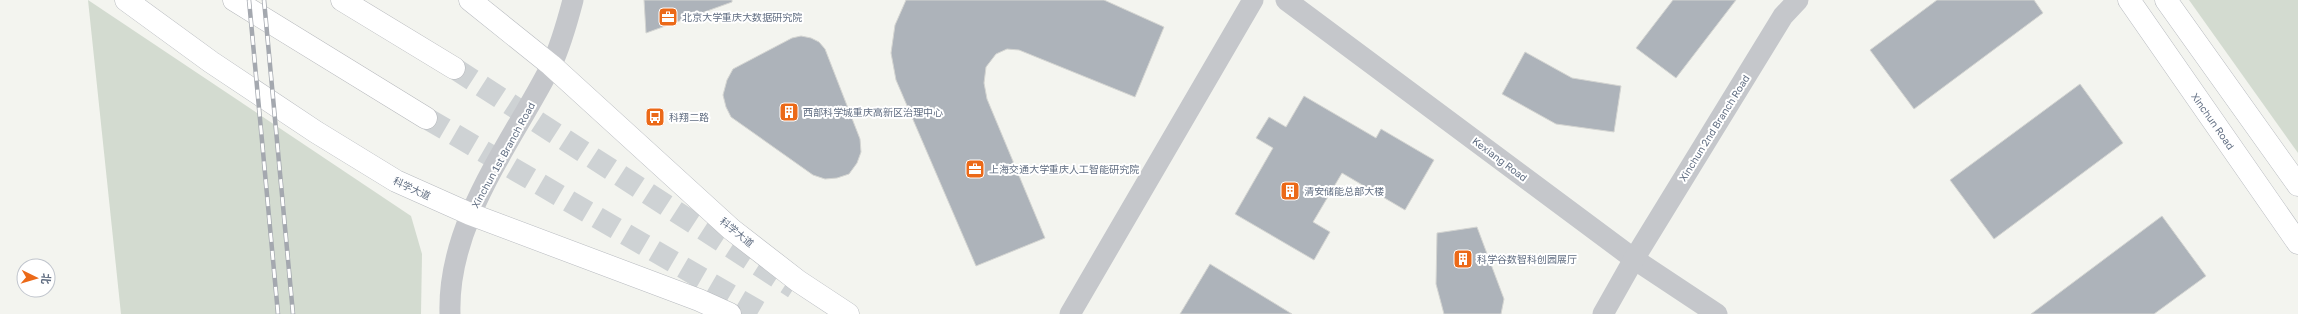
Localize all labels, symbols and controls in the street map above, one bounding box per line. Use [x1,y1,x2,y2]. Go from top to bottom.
office icon: 北京大学重庆大数据研究院 [657,6,679,28]
place label: 北京大学重庆大数据研究院 [682,11,802,23]
street label: Xinchun 2nd Branch Road [1676,73,1752,183]
street label: Xinchun Road [2189,90,2237,152]
street label: Xinchun 1st Branch Road [469,100,537,210]
building icon: 西部科学城重庆高新区治理中心 [778,101,800,123]
bus stop icon: 科翔二路 [644,106,666,128]
place label: 西部科学城重庆高新区治理中心 [803,106,943,118]
place label: 科翔二路 [669,111,709,123]
street label: Kexiang Road [1470,135,1530,183]
office icon: 上海交通大学重庆人工智能研究院 [964,158,986,180]
place label: 上海交通大学重庆人工智能研究院 [989,163,1139,175]
street label: 科学大道 [391,174,433,202]
building icon: 清安储能总部大楼 [1279,180,1301,202]
place label: 清安储能总部大楼 [1304,185,1384,197]
street label: 科学大道 [718,215,756,249]
building icon: 科学谷数智科创园展厅 [1452,248,1474,270]
place label: 科学谷数智科创园展厅 [1477,253,1577,265]
north arrow [16,258,56,298]
text: 北 [40,273,53,285]

